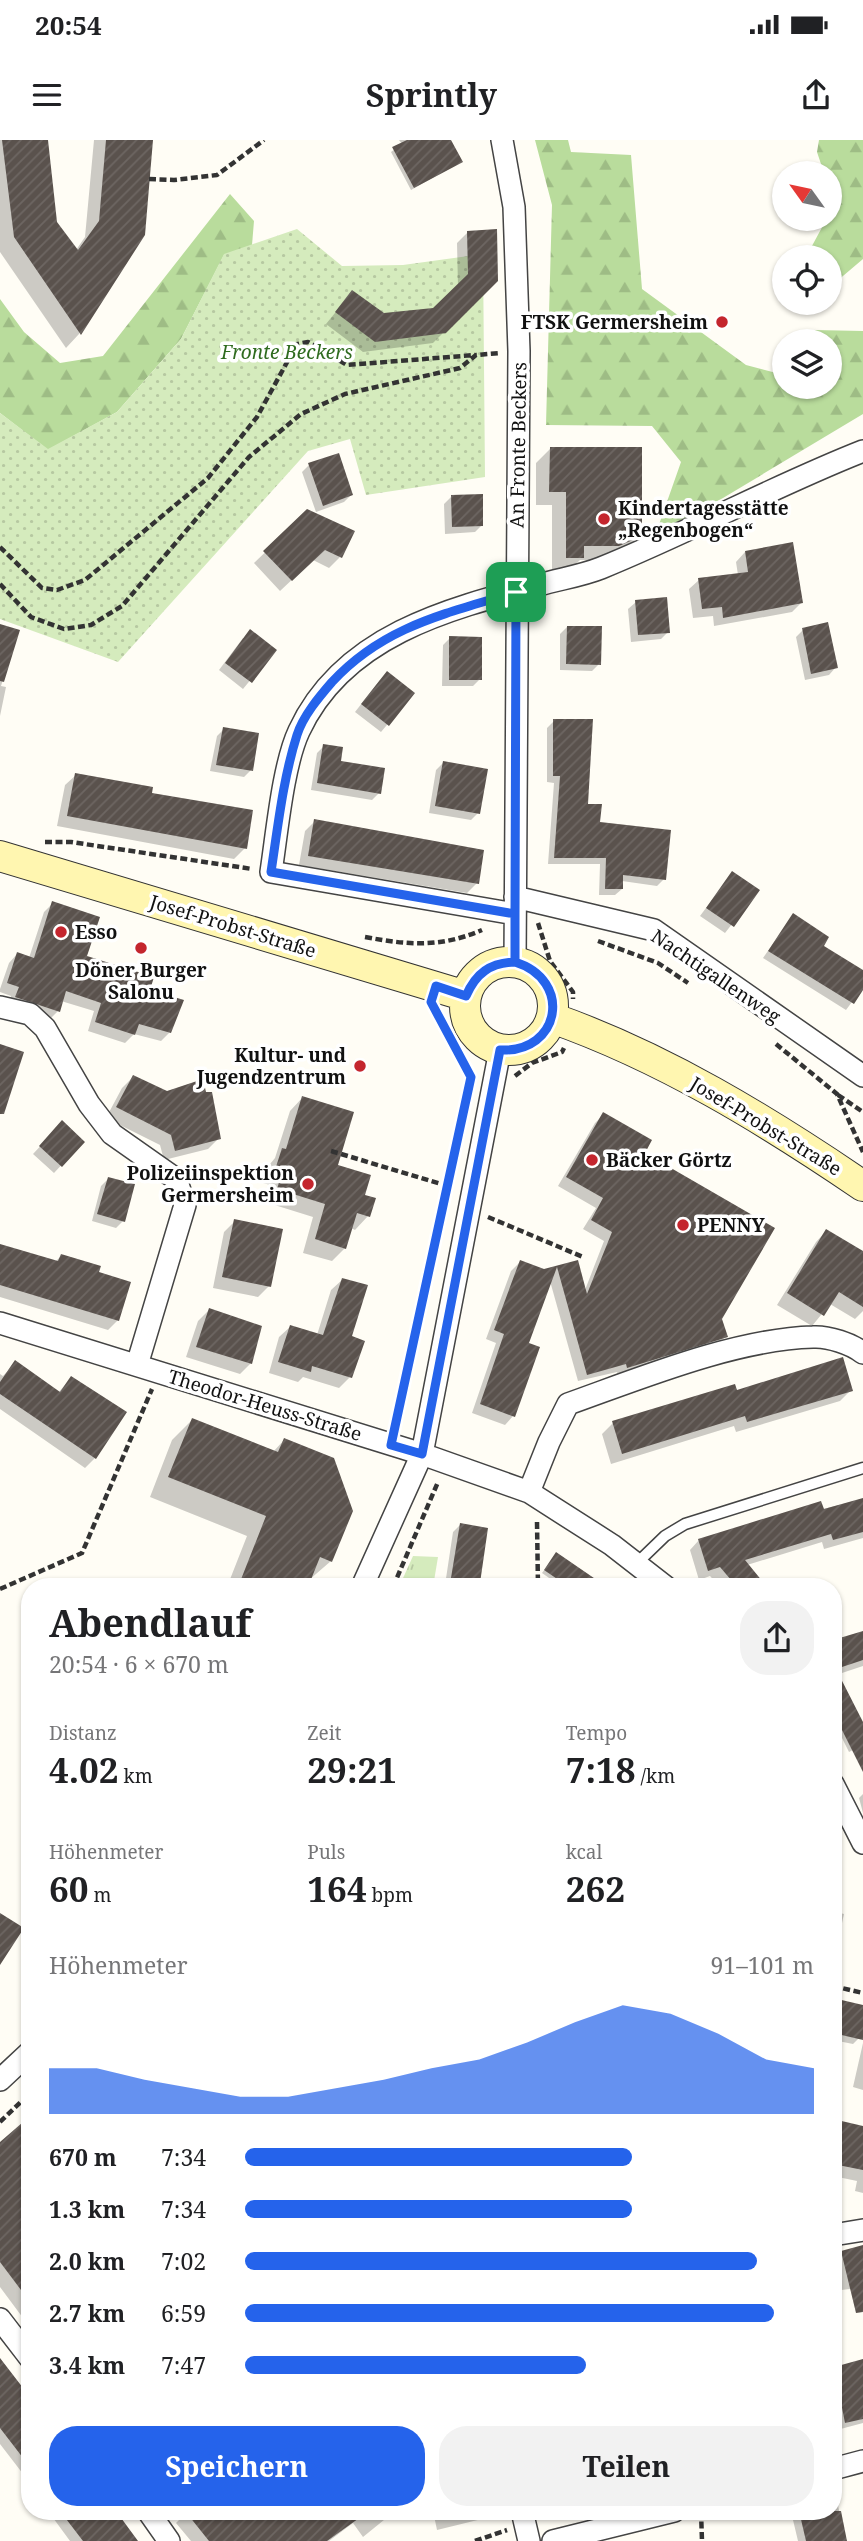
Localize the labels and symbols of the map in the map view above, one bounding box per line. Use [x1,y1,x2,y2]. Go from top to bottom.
north arrow [772,161,842,231]
place label: FTSK Germersheim [521,309,708,335]
marker: FTSK Germersheim [714,314,730,330]
park label: Fronte Beckers [220,339,353,365]
street label: An Fronte Beckers [504,362,532,528]
place label: Kindertagesstätte „Regenbogen“ [618,495,789,543]
marker: Kindertagesstätte „Regenbogen“ [596,511,612,527]
pin [486,562,546,622]
street label: Josef-Probst-Straße [146,888,319,964]
place label: Esso [75,919,117,945]
street label: Nachtigallenweg [646,923,786,1029]
marker: Esso [53,924,69,940]
marker: Döner Burger Salonu [133,940,149,956]
place label: Döner Burger Salonu [75,957,207,1005]
place label: Kultur- und Jugendzentrum [196,1042,347,1090]
marker: Kultur- und Jugendzentrum [352,1058,368,1074]
street label: Josef-Probst-Straße [685,1070,847,1182]
place label: Bäcker Görtz [606,1147,732,1173]
marker: Bäcker Görtz [584,1152,600,1168]
place label: Polizeiinspektion Germersheim [127,1160,294,1208]
marker: Polizeiinspektion Germersheim [300,1176,316,1192]
place label: PENNY [697,1212,765,1238]
marker: PENNY [675,1217,691,1233]
street label: Theodor-Heuss-Straße [165,1363,365,1447]

